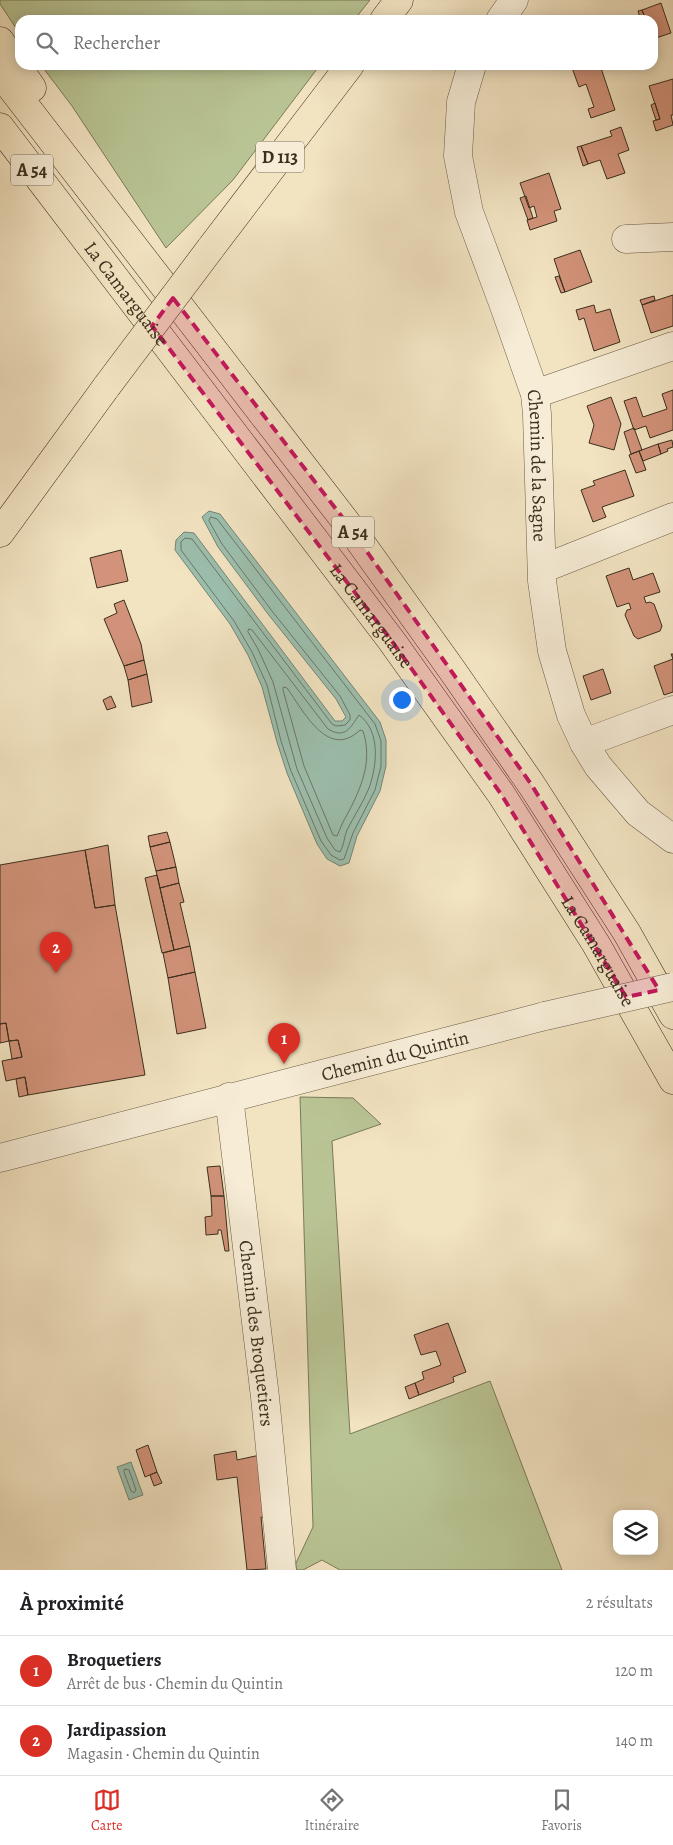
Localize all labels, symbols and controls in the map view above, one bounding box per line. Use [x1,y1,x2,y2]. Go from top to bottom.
search box [15,15,658,70]
icon: search [33,29,61,57]
text: Rechercher [73,30,160,56]
road number: D 113 [256,142,304,172]
road number: A 54 [11,154,53,186]
street label: La Camarguaise [78,236,174,351]
street label: Chemin de la Sagne [521,388,553,542]
road number: A 54 [332,516,374,548]
street label: La Camarguaise [323,558,419,674]
your location [389,687,415,713]
street label: La Camarguaise [555,891,641,1012]
pin: 2 [40,932,72,973]
pin: 1 [268,1023,300,1064]
street label: Chemin du Quintin [318,1024,472,1088]
street label: Chemin des Broquetiers [232,1239,280,1428]
map controls [613,1510,658,1555]
button: layers [613,1510,658,1555]
text: À proximité [20,1589,124,1617]
text: 2 résultats [586,1592,653,1614]
text: Broquetiers [67,1647,161,1673]
text: 1 [33,1660,39,1682]
text: 120 m [615,1660,653,1682]
text: Arrêt de bus · Chemin du Quintin [67,1673,283,1695]
text: Jardipassion [67,1717,166,1743]
text: 2 [32,1730,40,1752]
text: 140 m [615,1730,653,1752]
text: Magasin · Chemin du Quintin [67,1743,260,1765]
tab: Carte [91,1786,123,1835]
tab: Itinéraire [305,1786,359,1835]
tab: Favoris [541,1786,582,1835]

